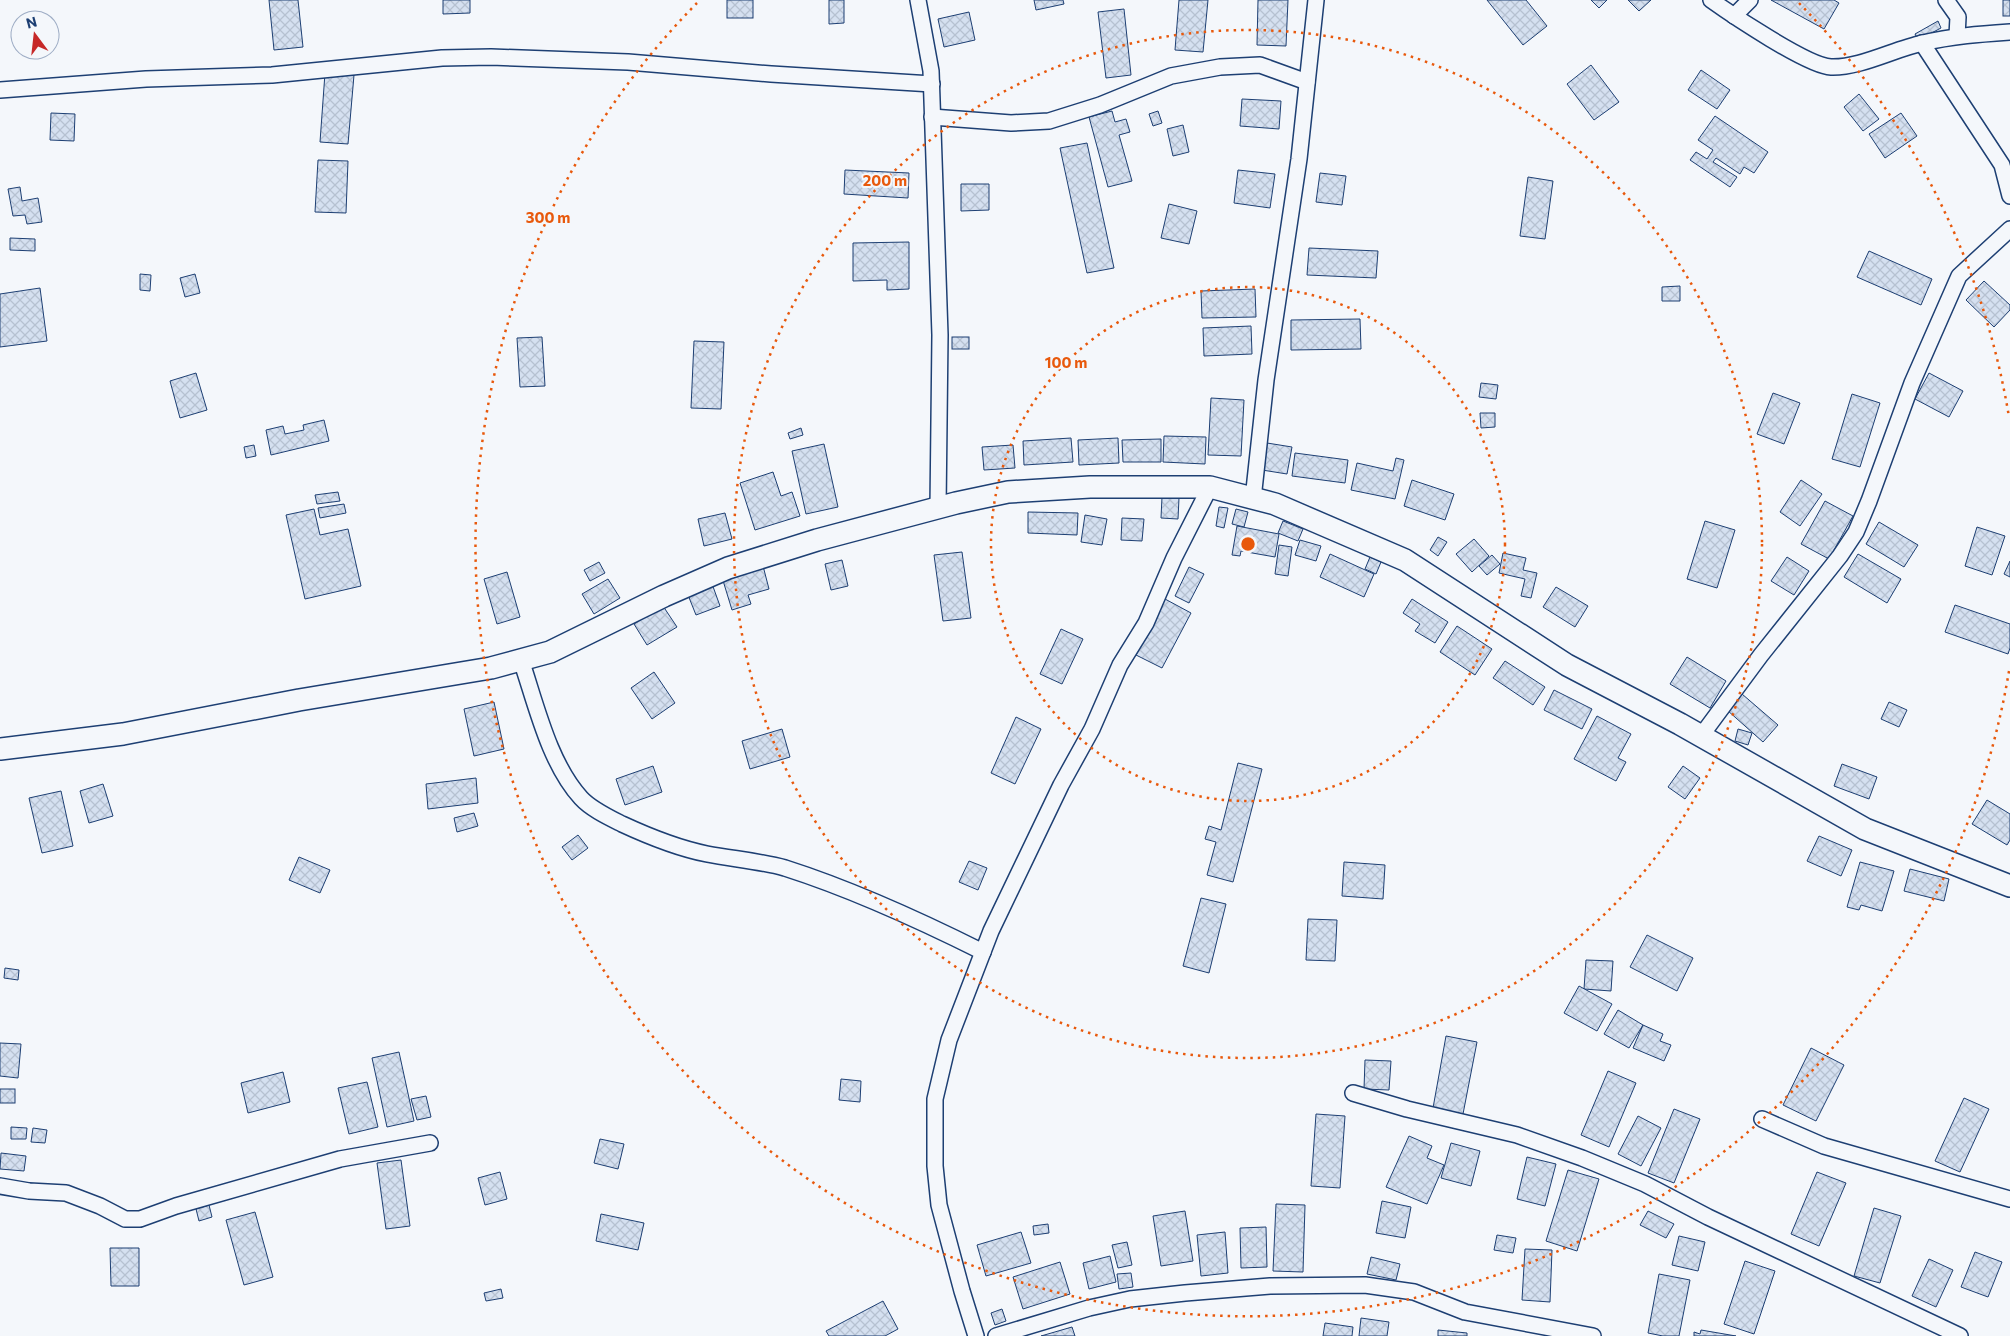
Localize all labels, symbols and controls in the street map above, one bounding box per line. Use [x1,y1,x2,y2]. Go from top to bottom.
north arrow [10,10,60,60]
text: N [24,12,39,32]
text: 200 m [863,171,907,189]
text: 300 m [526,208,570,226]
text: 100 m [1045,353,1087,371]
centre of rings [1239,535,1257,553]

